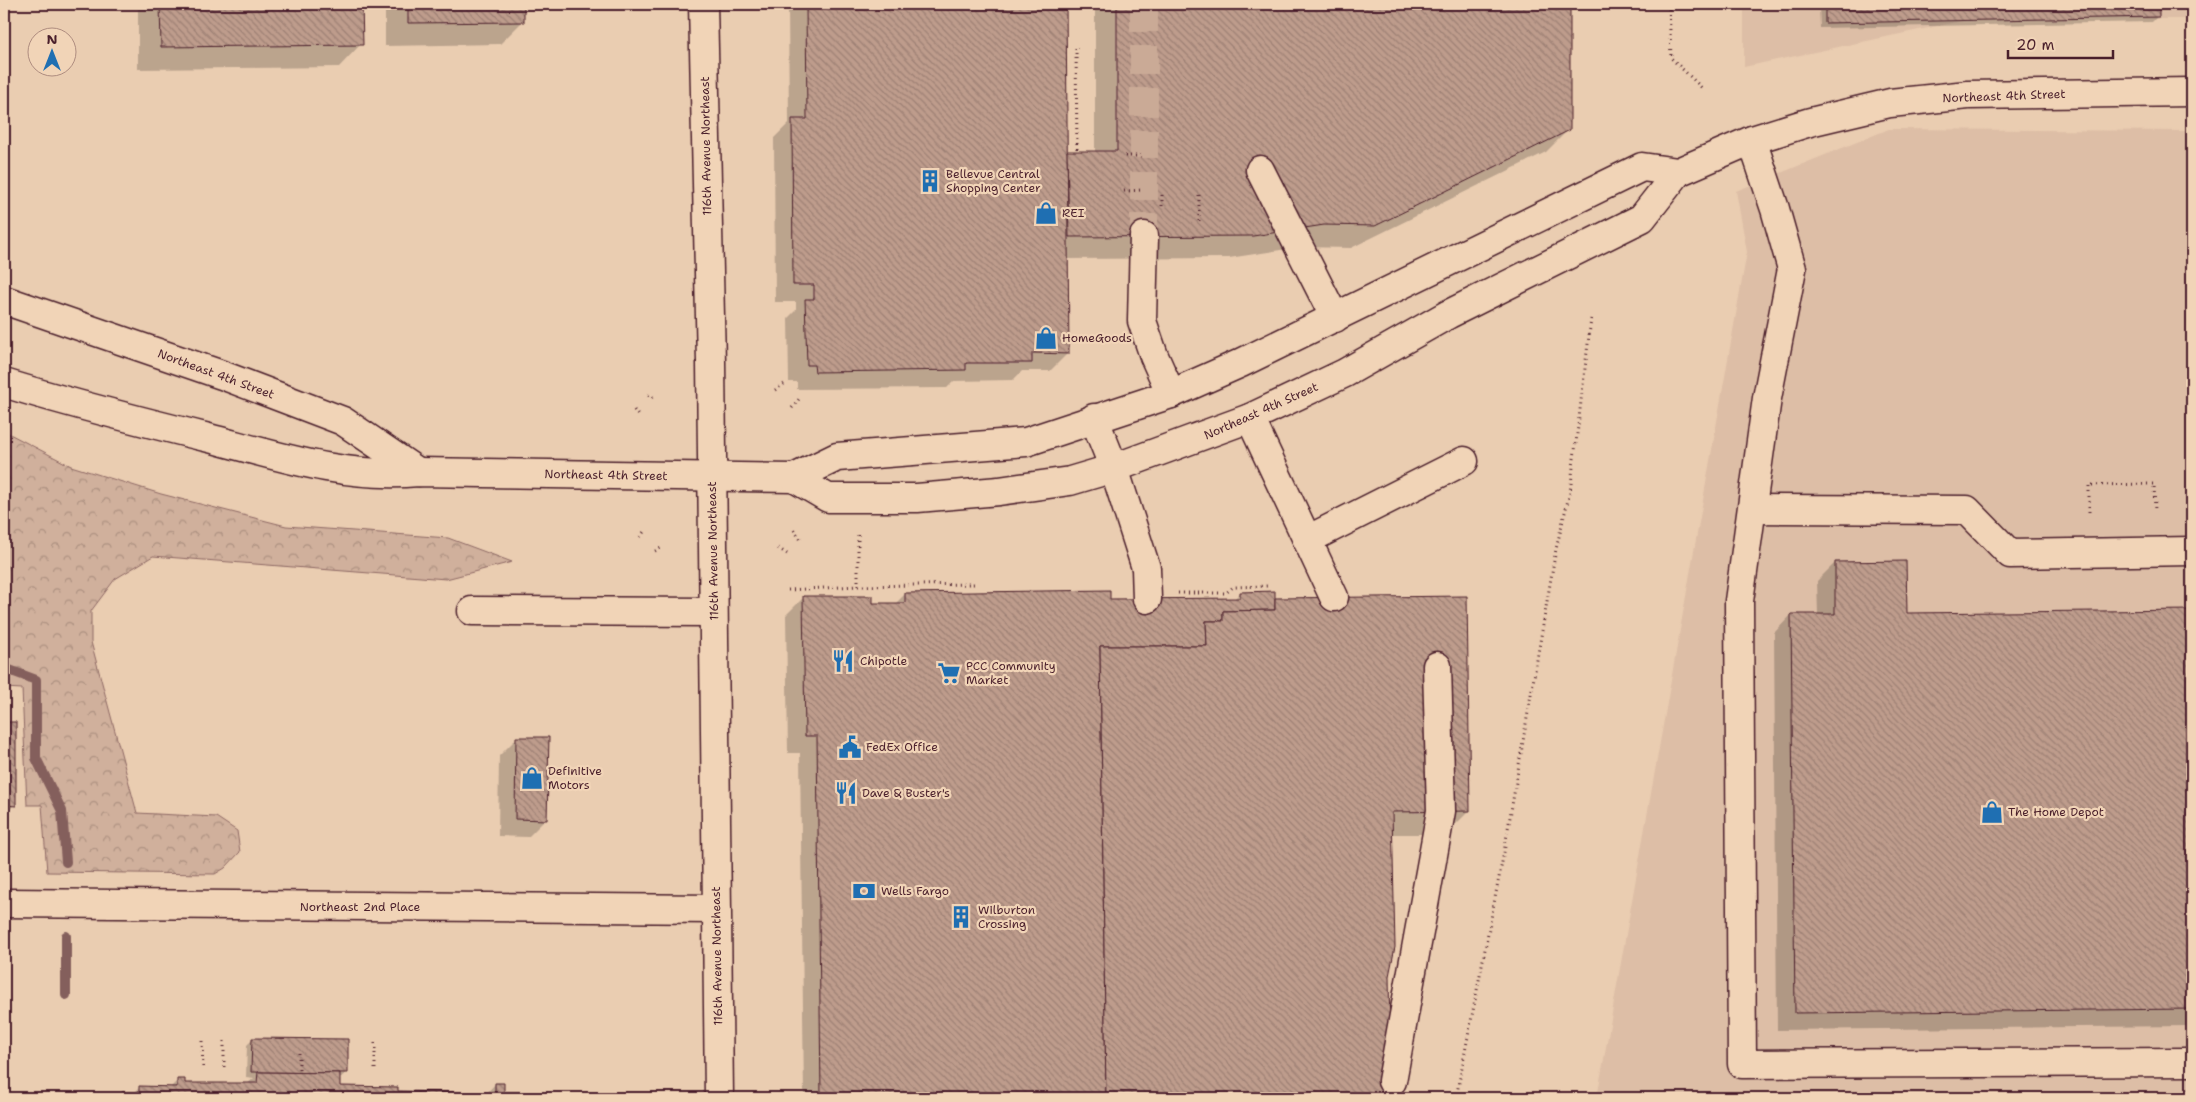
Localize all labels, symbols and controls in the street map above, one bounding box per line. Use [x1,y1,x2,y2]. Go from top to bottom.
north arrow [28,28,78,78]
scale bar [2008,28,2114,60]
text: N [46,30,58,48]
text: 20 m [2016,35,2055,55]
street label: 116th Avenue Northeast [697,76,715,216]
street label: Northeast 4th Street [1942,86,2066,106]
place label: Bellevue Central Shopping Center [946,166,1041,196]
building icon: Bellevue Central Shopping Center [917,168,943,194]
shop icon: REI [1033,200,1059,226]
place label: REI [1062,205,1085,221]
shop icon: HomeGoods [1033,325,1059,351]
place label: HomeGoods [1062,330,1132,346]
street label: Northeast 4th Street [155,345,277,403]
street label: Northeast 4th Street [1201,379,1321,443]
street label: Northeast 4th Street [544,466,668,484]
street label: 116th Avenue Northeast [704,481,722,621]
restaurant icon: Chipotle [830,648,856,674]
place label: Chipotle [860,653,907,669]
place label: PCC Community Market [966,658,1056,688]
supermarket icon: PCC Community Market [936,660,962,686]
public building icon: FedEx Office [837,734,863,760]
place label: FedEx Office [866,739,938,755]
place label: Definitive Motors [548,763,602,793]
shop icon: Definitive Motors [519,765,545,791]
restaurant icon: Dave & Buster's [833,780,859,806]
place label: Dave & Buster's [862,785,950,801]
shop icon: The Home Depot [1979,799,2005,825]
place label: The Home Depot [2008,804,2104,820]
bank icon: Wells Fargo [851,878,877,904]
place label: Wells Fargo [881,883,949,899]
street label: 116th Avenue Northeast [708,886,726,1026]
street label: Northeast 2nd Place [300,899,420,915]
place label: Wilburton Crossing [978,902,1035,932]
building icon: Wilburton Crossing [948,904,974,930]

